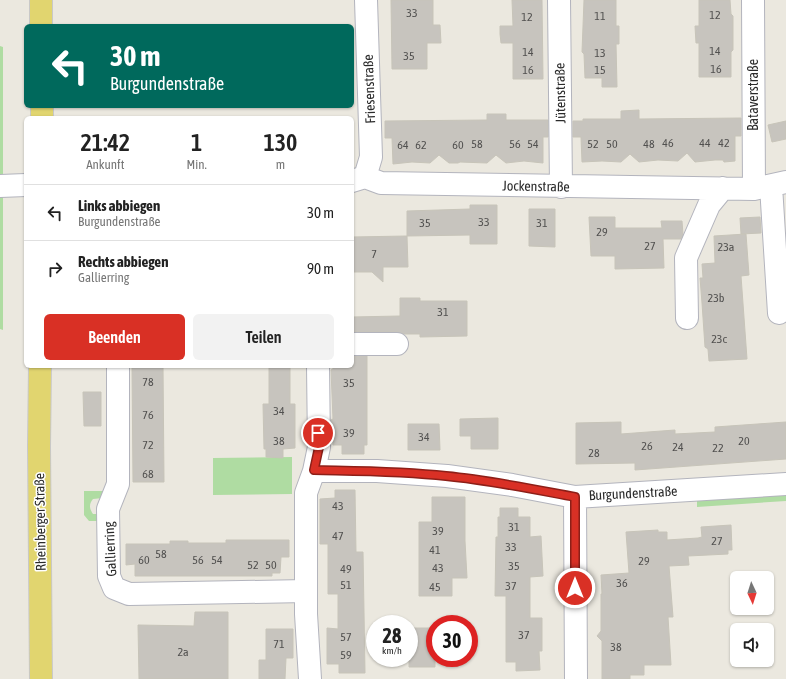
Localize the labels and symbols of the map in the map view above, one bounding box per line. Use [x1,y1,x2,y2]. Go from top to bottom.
house number: 33 [406,6,418,20]
house number: 12 [709,8,721,22]
house number: 11 [594,9,606,23]
house number: 12 [521,10,533,24]
house number: 14 [709,44,721,58]
house number: 14 [522,45,534,59]
house number: 13 [594,46,606,60]
house number: 35 [403,49,415,63]
street label: Friesenstraße [360,54,378,124]
street label: Bataverstraße [745,59,761,131]
house number: 16 [710,62,722,76]
house number: 16 [522,63,534,77]
street label: Jütenstraße [551,63,569,123]
house number: 15 [594,63,606,77]
house number: 46 [662,136,674,150]
house number: 44 [699,136,711,150]
house number: 42 [718,136,730,150]
house number: 58 [471,137,483,151]
house number: 56 [509,137,521,151]
house number: 54 [527,137,539,151]
house number: 52 [587,137,599,151]
house number: 50 [606,137,618,151]
house number: 48 [643,137,655,151]
house number: 64 [397,138,409,152]
house number: 62 [415,138,427,152]
house number: 60 [452,138,464,152]
street label: Jockenstraße [502,177,570,195]
house number: 33 [478,215,490,229]
house number: 35 [419,216,431,230]
house number: 31 [536,216,548,230]
house number: 29 [596,225,608,239]
house number: 27 [644,239,656,253]
house number: 23a [718,240,734,254]
house number: 7 [371,247,377,261]
house number: 23b [708,291,725,305]
house number: 31 [437,305,449,319]
house number: 23c [711,332,727,346]
house number: 78 [142,375,154,389]
house number: 35 [343,376,355,390]
house number: 34 [273,404,285,418]
house number: 76 [142,408,154,422]
pin [301,416,335,450]
house number: 39 [343,426,355,440]
house number: 34 [418,430,430,444]
house number: 38 [273,434,285,448]
house number: 20 [738,434,750,448]
house number: 72 [142,438,154,452]
house number: 26 [641,439,653,453]
house number: 24 [672,440,684,454]
house number: 22 [712,441,724,455]
house number: 28 [588,446,600,460]
house number: 68 [142,467,154,481]
street label: Rheinberger Straße [31,473,49,571]
street label: Burgundenstraße [588,483,678,503]
house number: 43 [332,499,344,513]
house number: 31 [508,520,520,534]
street label: Gallierring [101,521,119,577]
house number: 39 [432,524,444,538]
house number: 47 [332,529,344,543]
house number: 27 [711,534,723,548]
house number: 33 [505,540,517,554]
house number: 41 [429,543,441,557]
house number: 58 [155,547,167,561]
house number: 60 [138,553,150,567]
house number: 56 [192,553,204,567]
house number: 54 [211,553,223,567]
house number: 29 [638,554,650,568]
house number: 52 [247,558,259,572]
house number: 50 [265,558,277,572]
house number: 35 [508,559,520,573]
house number: 43 [432,561,444,575]
house number: 49 [340,562,352,576]
position arrow [554,567,596,609]
north arrow [730,571,774,615]
house number: 36 [616,576,628,590]
house number: 51 [340,578,352,592]
house number: 37 [505,579,517,593]
house number: 45 [429,580,441,594]
speed limit sign: 30 [426,615,478,667]
house number: 37 [518,628,530,642]
house number: 57 [340,630,352,644]
house number: 71 [273,637,285,651]
house number: 38 [610,640,622,654]
house number: 2a [177,645,189,659]
house number: 59 [340,648,352,662]

